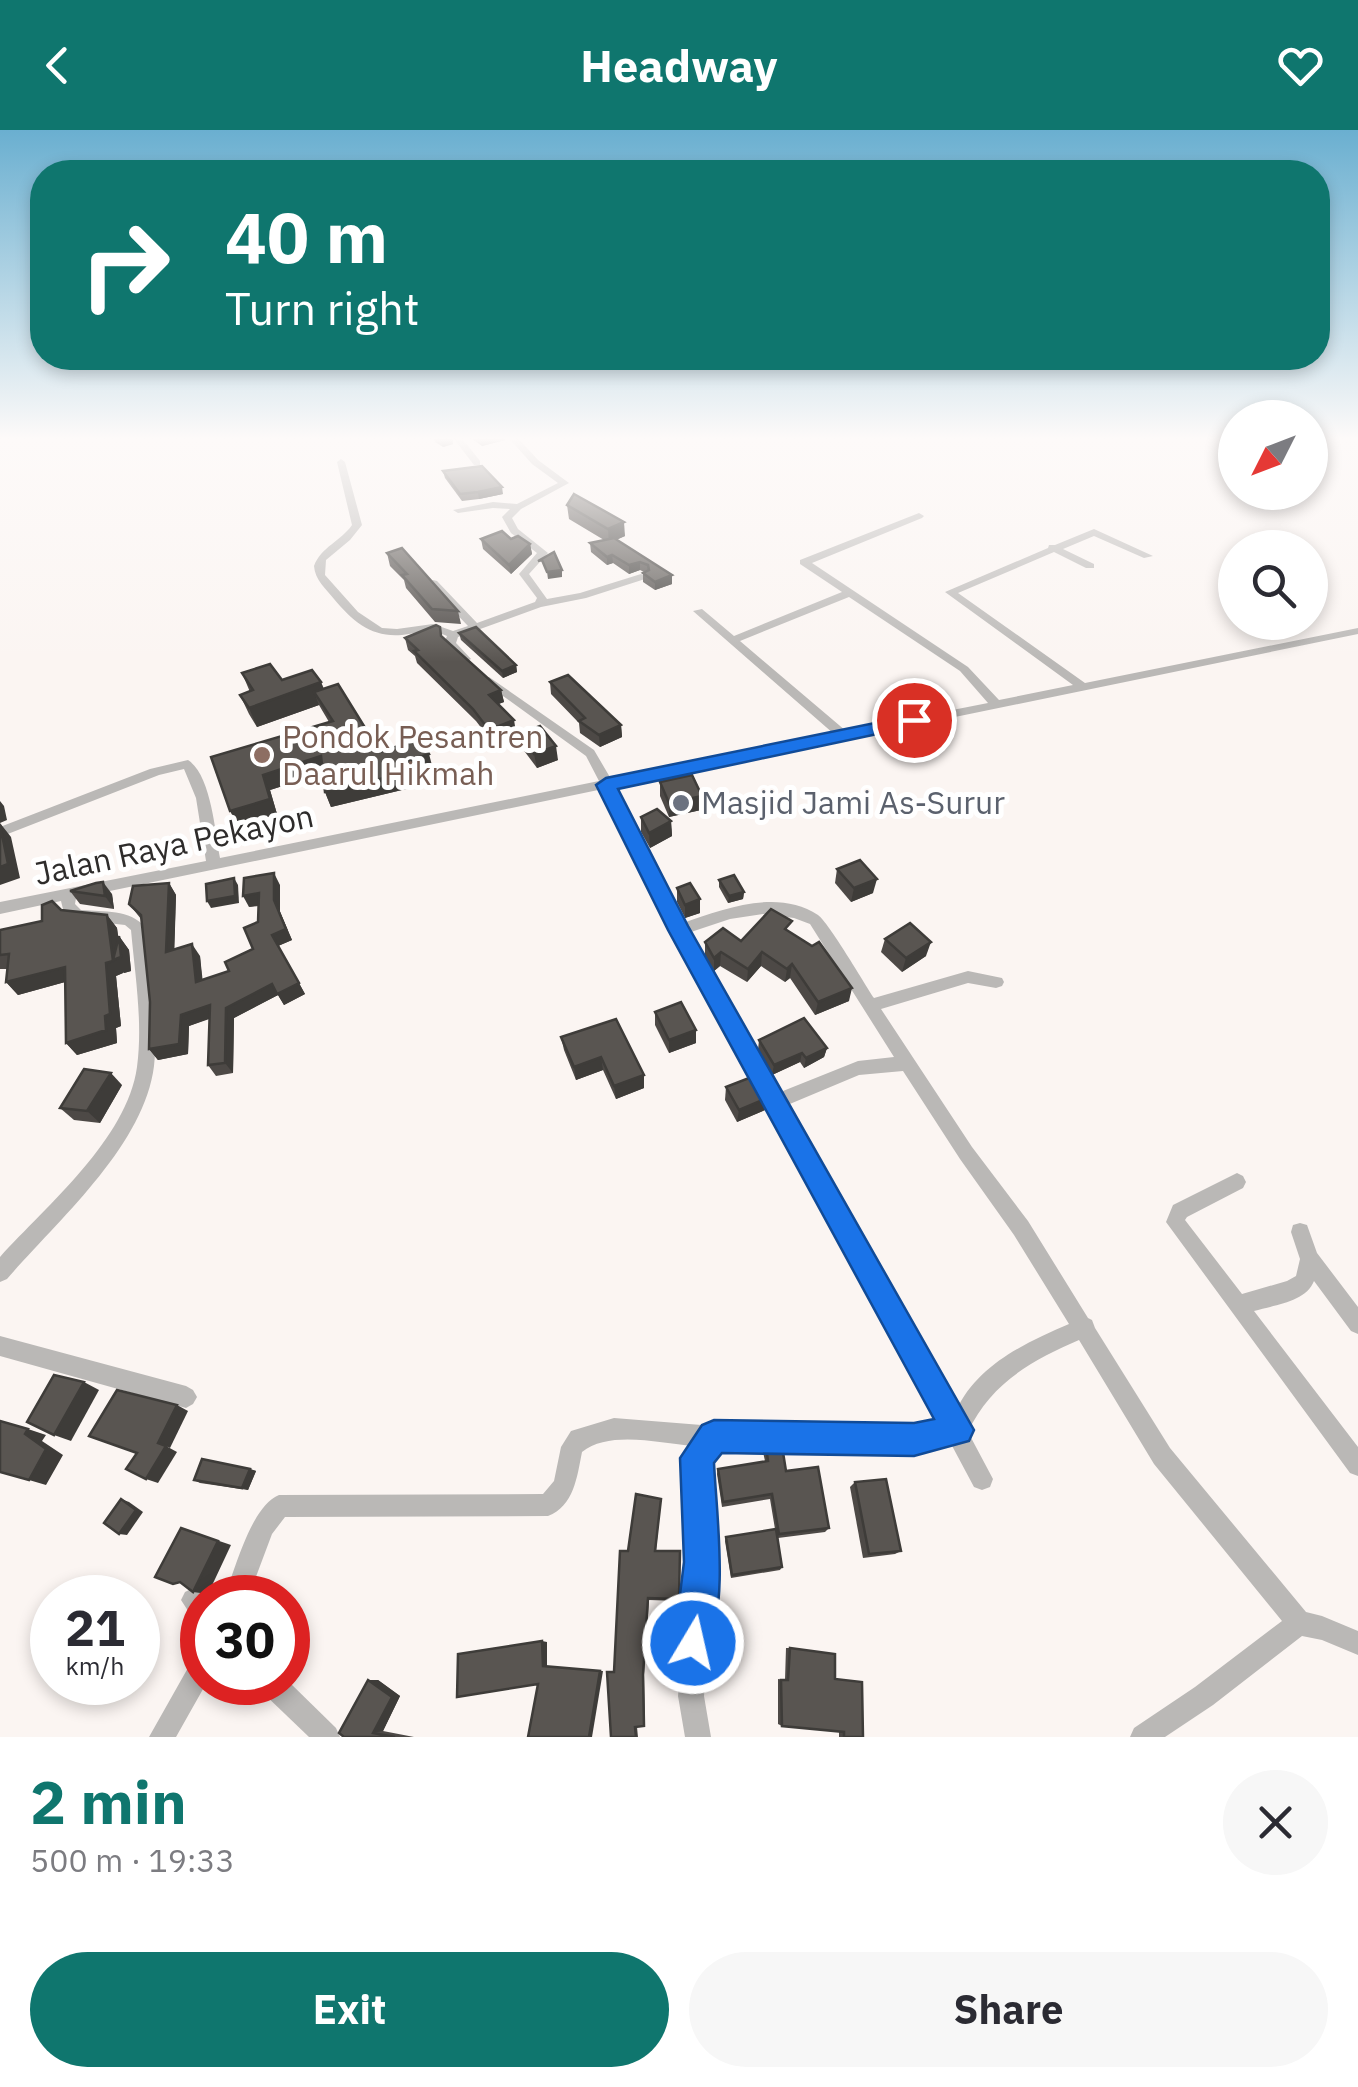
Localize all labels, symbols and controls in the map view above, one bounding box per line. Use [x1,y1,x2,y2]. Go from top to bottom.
text: Headway [580,36,778,94]
icon: back [30,38,85,93]
icon: heart [1273,38,1328,93]
text: 40 m [225,191,388,282]
icon: right [60,200,190,330]
text: Turn right [225,279,420,337]
north arrow [1218,400,1328,510]
map controls [1218,400,1328,640]
button: search [1218,530,1328,640]
pin [872,678,957,763]
icon: arrive [887,693,942,748]
place label: Pondok Pesantren Daarul Hikmah [282,715,543,794]
marker: Pondok Pesantren Daarul Hikmah [251,744,273,766]
place label: Masjid Jami As-Surur [701,781,1005,823]
marker: Masjid Jami As-Surur [670,792,692,814]
street label: Jalan Raya Pekayon [31,794,317,894]
speed limit sign: 30 [180,1575,310,1705]
position arrow [641,1591,745,1695]
text: 21 [65,1595,125,1660]
text: km/h [66,1649,124,1682]
text: 2 min [30,1762,187,1841]
button: close [1223,1770,1328,1875]
text: 500 m · 19:33 [30,1839,235,1881]
button: Exit [30,1952,669,2067]
button: Share [689,1952,1328,2067]

